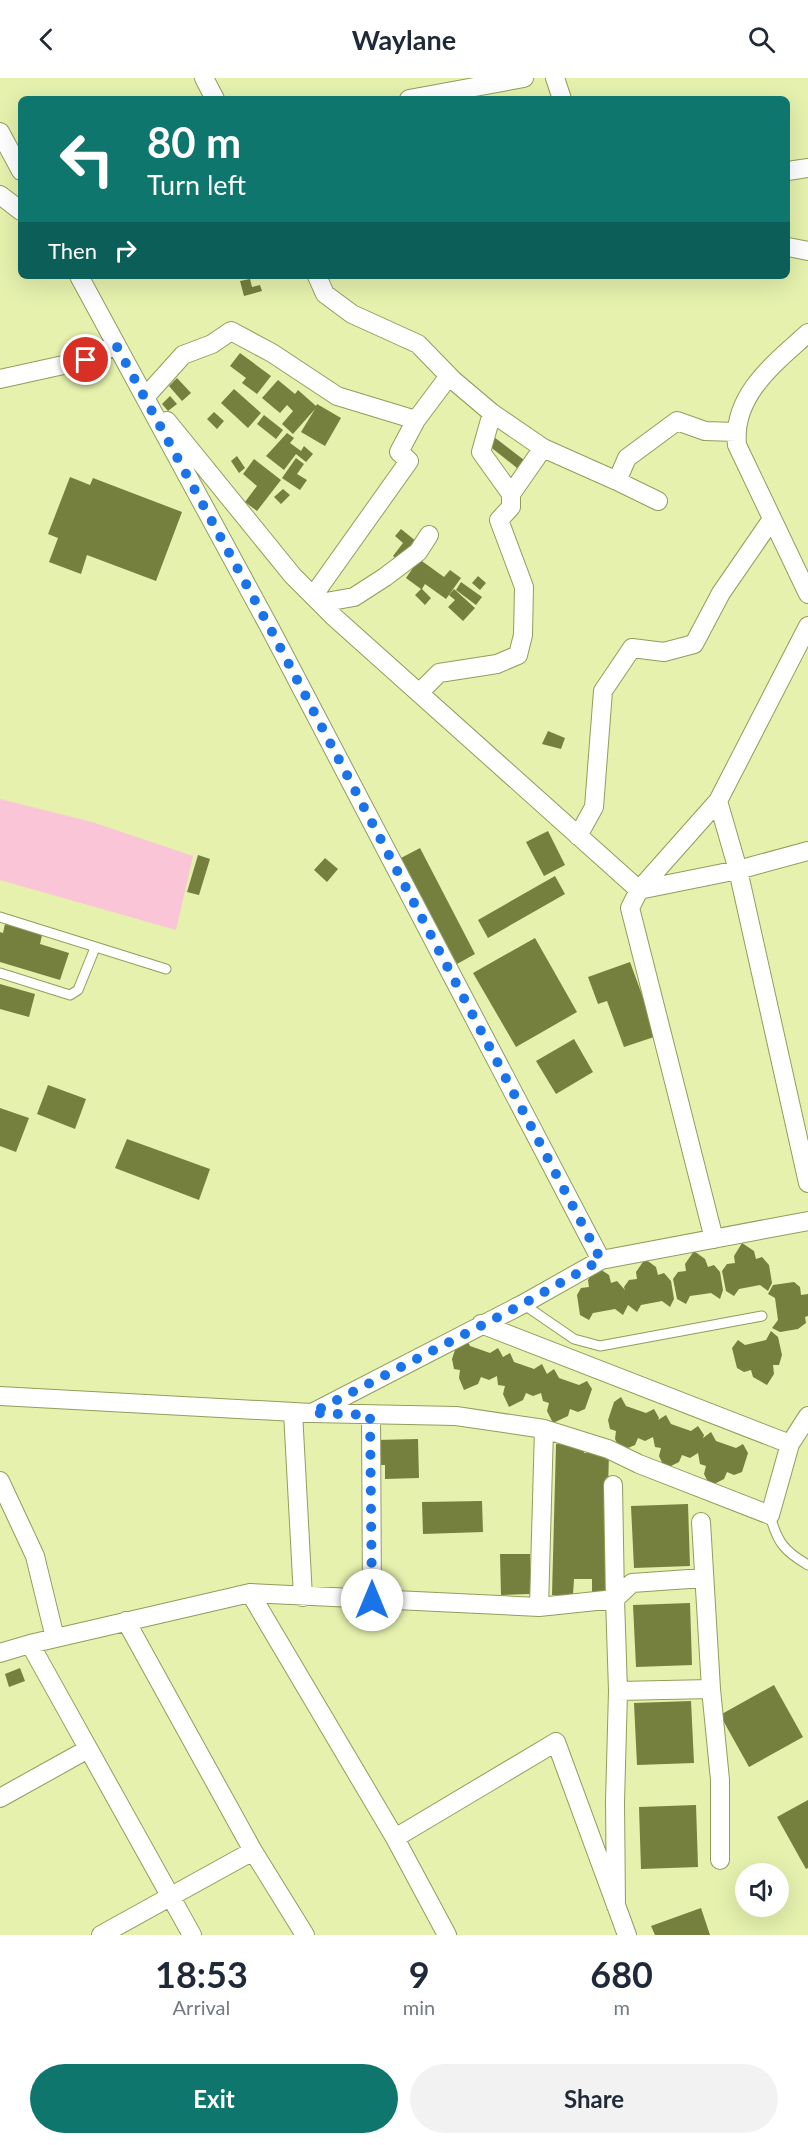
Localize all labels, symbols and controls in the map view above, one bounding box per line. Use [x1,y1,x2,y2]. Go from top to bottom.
icon: back [30,23,63,56]
text: Waylane [352,23,456,56]
icon: search [745,23,778,56]
text: 80 m [147,117,241,167]
icon: left [48,120,126,198]
text: Turn left [147,168,246,201]
icon: right [109,234,142,267]
text: Then [48,237,97,264]
pin [60,334,111,385]
icon: arrive [69,343,102,376]
position arrow [340,1568,404,1632]
map controls [735,1863,789,1917]
button: sound [735,1863,789,1917]
text: 18:53 [155,1952,248,1996]
text: 9 [409,1952,430,1996]
text: 680 [590,1952,653,1996]
text: Arrival [173,1995,230,2019]
text: min [403,1995,435,2019]
text: m [613,1995,630,2019]
button: Exit [30,2064,398,2133]
button: Share [410,2064,778,2133]

